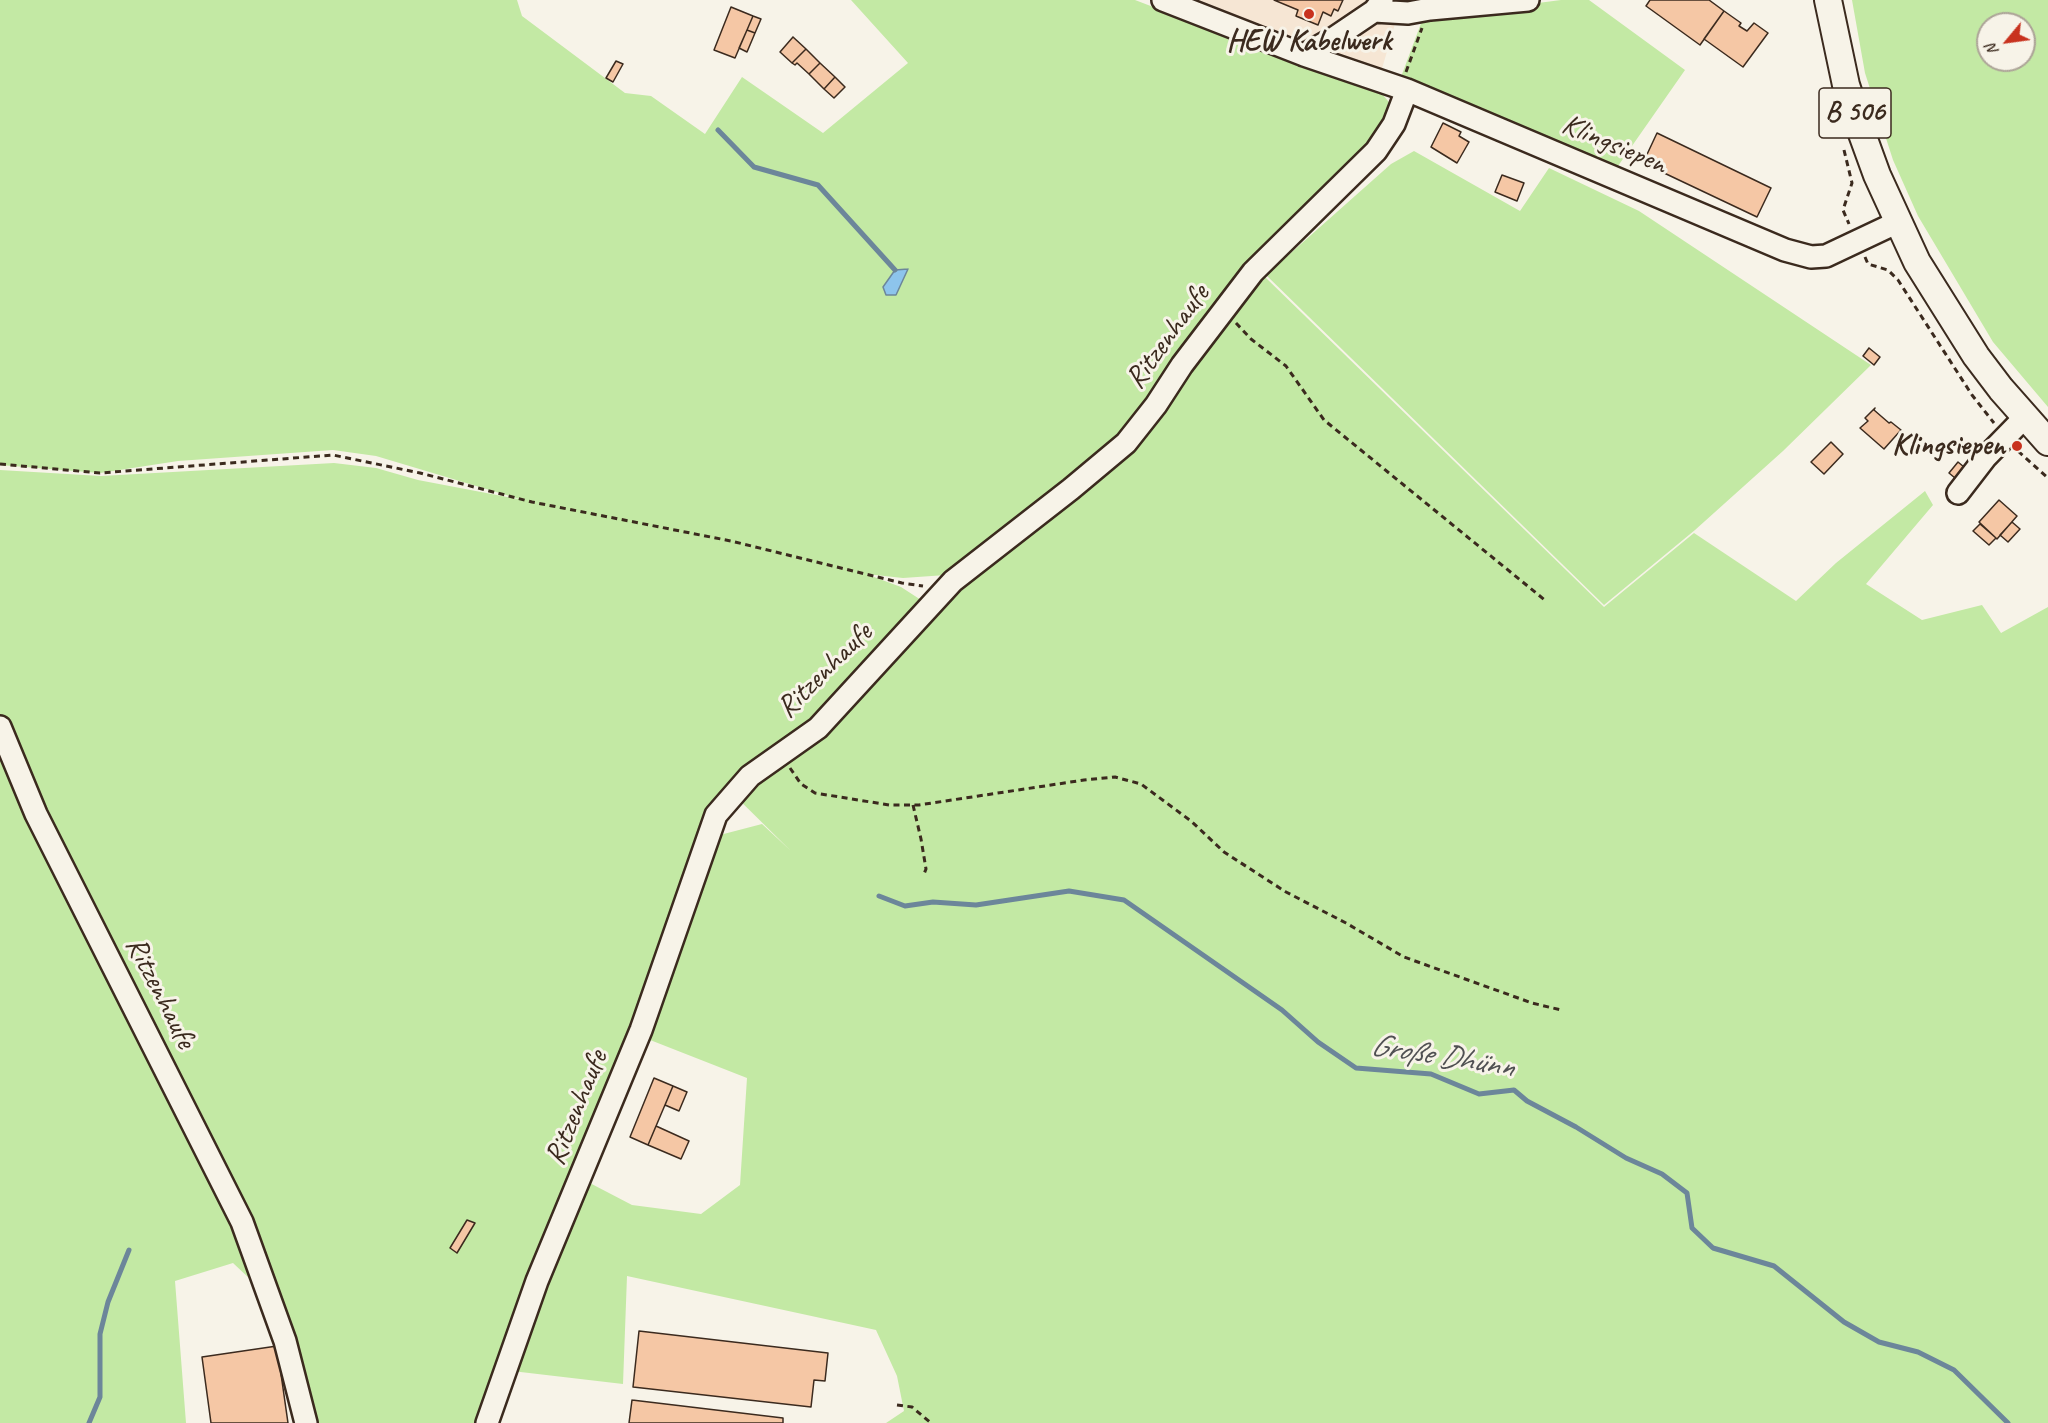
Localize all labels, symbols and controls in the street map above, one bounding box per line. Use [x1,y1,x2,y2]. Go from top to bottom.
marker: HEW Kabelwerk [1302,7,1316,21]
north arrow [1976,12,2036,72]
place label: HEW Kabelwerk [1226,24,1392,60]
text: N [1981,41,2003,59]
road number: B 506 [1819,88,1891,138]
street label: Klingsiepen [1556,107,1672,183]
street label: Ritzenhaufe [1118,278,1218,396]
place label: Klingsiepen [1892,428,2005,464]
marker: Klingsiepen [2010,439,2024,453]
street label: Ritzenhaufe [770,616,880,726]
street label: Ritzenhaufe [117,931,203,1055]
water label: Große Dhünn [1368,1027,1516,1087]
street label: Ritzenhaufe [538,1046,616,1170]

